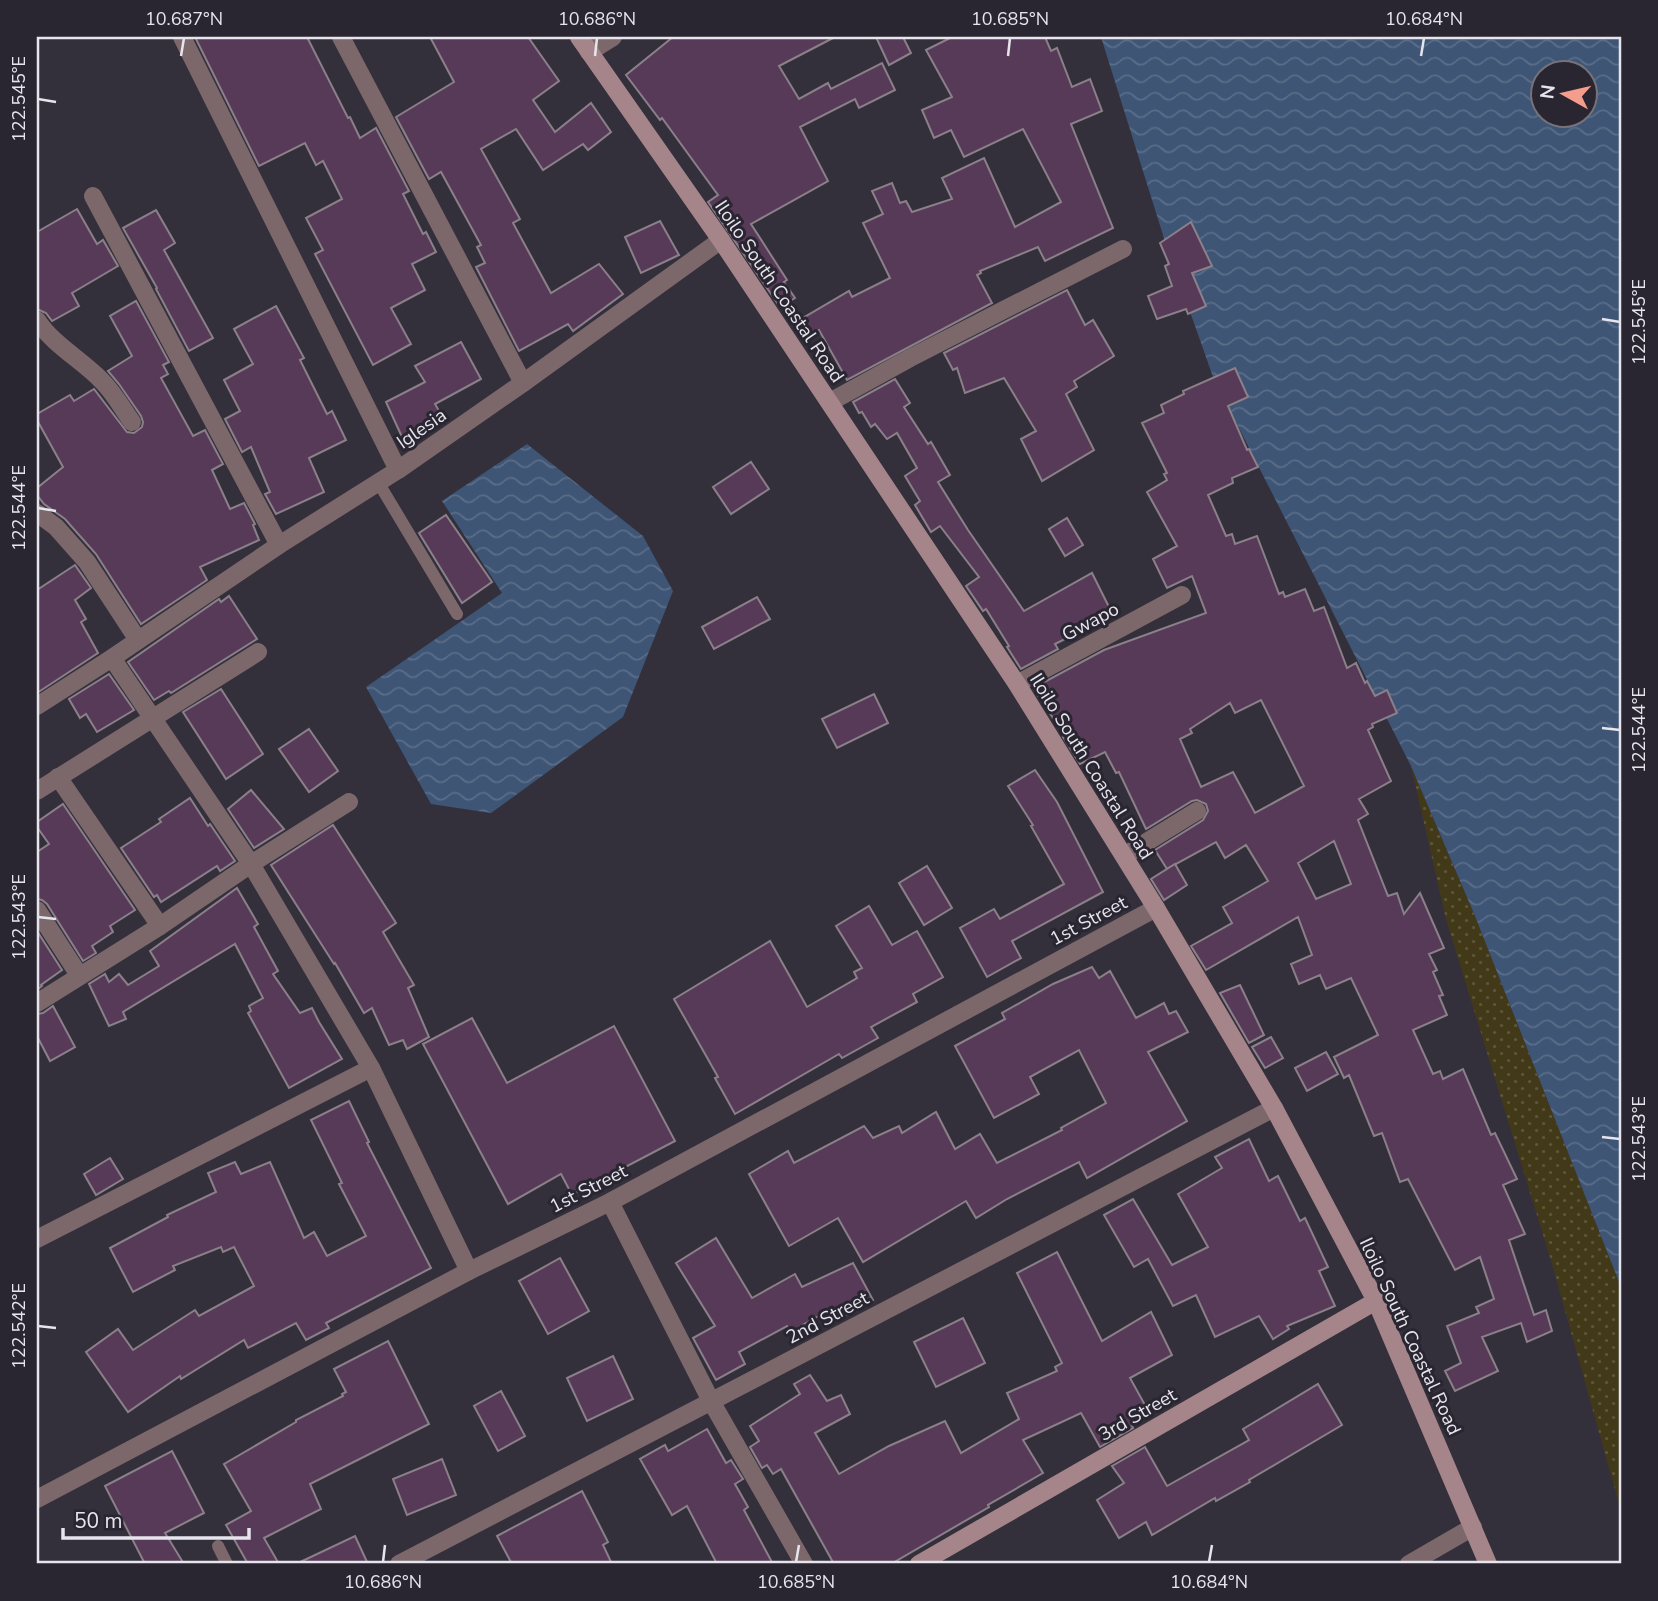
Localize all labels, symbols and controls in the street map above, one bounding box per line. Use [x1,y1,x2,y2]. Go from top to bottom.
text: 10.687°N [145,7,223,31]
text: 10.686°N [558,7,636,31]
text: 10.685°N [971,7,1049,31]
text: 10.684°N [1385,7,1463,31]
text: 122.545°E [7,56,31,142]
north arrow [1528,60,1598,130]
text: N [1534,83,1562,101]
street label: Iloilo South Coastal Road [708,195,850,388]
text: 122.545°E [1627,279,1651,365]
street label: Iglesia [391,402,452,455]
text: 122.544°E [7,465,31,551]
street label: Gwapo [1057,596,1124,648]
street label: Iloilo South Coastal Road [1023,669,1159,865]
text: 122.544°E [1627,687,1651,773]
text: 122.543°E [7,874,31,960]
street label: 1st Street [1045,890,1132,952]
text: 122.543°E [1627,1096,1651,1182]
street label: 1st Street [545,1158,632,1220]
street label: Iloilo South Coastal Road [1353,1234,1467,1439]
text: 122.542°E [7,1283,31,1369]
street label: 2nd Street [782,1285,874,1350]
street label: 3rd Street [1094,1382,1181,1448]
scale bar [63,1496,248,1540]
text: 50 m [74,1507,123,1535]
text: 10.686°N [344,1570,422,1594]
text: 10.685°N [757,1570,835,1594]
text: 10.684°N [1170,1570,1248,1594]

